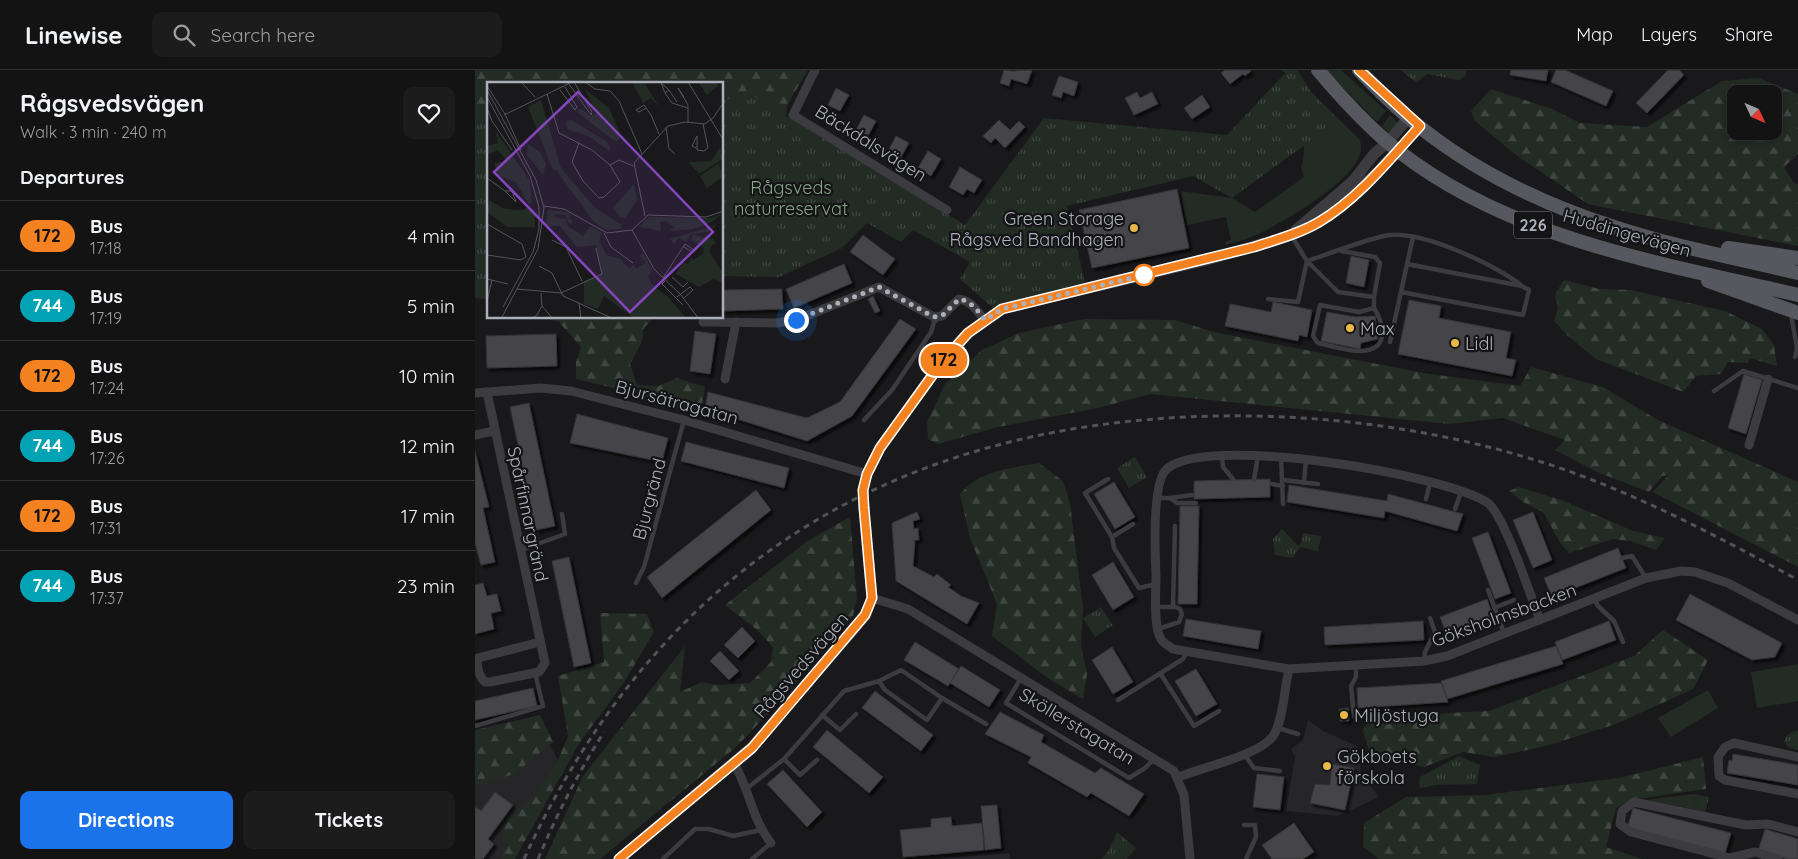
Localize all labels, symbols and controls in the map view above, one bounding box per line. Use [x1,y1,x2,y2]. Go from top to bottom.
search box [152,12,502,57]
text: Linewise [25,20,122,50]
icon: search [170,21,198,49]
text: Search here [210,23,315,47]
text: Map [1576,23,1613,46]
text: Layers [1641,23,1697,46]
text: Share [1725,23,1773,46]
inset map [487,82,724,319]
north arrow [1727,85,1783,140]
map controls [1727,85,1782,140]
button: heart [403,87,455,139]
text: Rågsvedsvägen [20,88,204,118]
street label: Bäckdalsvägen [811,99,931,187]
text: Walk · 3 min · 240 m [20,122,167,142]
text: Departures [20,165,124,189]
park label: Rågsveds naturreservat [734,176,848,220]
street label: Huddingevägen [1560,204,1694,262]
place label: Green Storage Rågsved Bandhagen [950,207,1124,251]
road number: 226 [1514,212,1552,238]
text: Bus [90,214,123,238]
marker: Green Storage Rågsved Bandhagen [1128,222,1140,234]
text: 172 [34,224,61,247]
text: 4 min [407,224,455,248]
text: 17:18 [90,238,122,258]
unlabelled marker [1133,264,1155,286]
text: Bus [90,284,123,308]
text: 744 [32,294,63,317]
text: 5 min [407,294,455,318]
text: 17:19 [90,308,122,328]
your location [784,308,809,333]
place label: Max [1360,317,1395,340]
marker: Max [1344,322,1356,334]
place label: Lidl [1465,332,1493,355]
marker: Lidl [1449,337,1461,349]
line badge: 172 [915,344,973,376]
text: 172 [930,348,958,371]
text: Bus [90,354,123,378]
text: 172 [34,364,61,387]
text: 10 min [399,364,455,388]
street label: Bjursätragatan [613,375,741,429]
text: 17:24 [90,378,124,398]
text: Bus [90,424,123,448]
text: 744 [32,434,63,457]
text: 12 min [400,434,455,458]
street label: Spårfinnargränd [502,444,554,584]
text: 17:26 [90,448,125,468]
street label: Bjurgränd [627,456,671,542]
text: Bus [90,494,123,518]
text: 172 [34,504,61,527]
text: 17 min [401,504,455,528]
text: 17:31 [90,518,121,538]
text: Bus [90,564,123,588]
text: 744 [32,574,63,597]
text: 23 min [397,574,455,598]
street label: Göksholmsbacken [1428,578,1580,652]
text: 17:37 [90,588,124,608]
street label: Rågsvedsvägen [749,607,853,723]
street label: Sköllerstagatan [1015,682,1139,770]
place label: Miljöstuga [1354,704,1439,727]
marker: Miljöstuga [1338,709,1350,721]
place label: Gökboets förskola [1337,745,1417,789]
marker: Gökboets förskola [1321,760,1333,772]
button: Directions [20,791,233,849]
button: Tickets [243,791,455,849]

